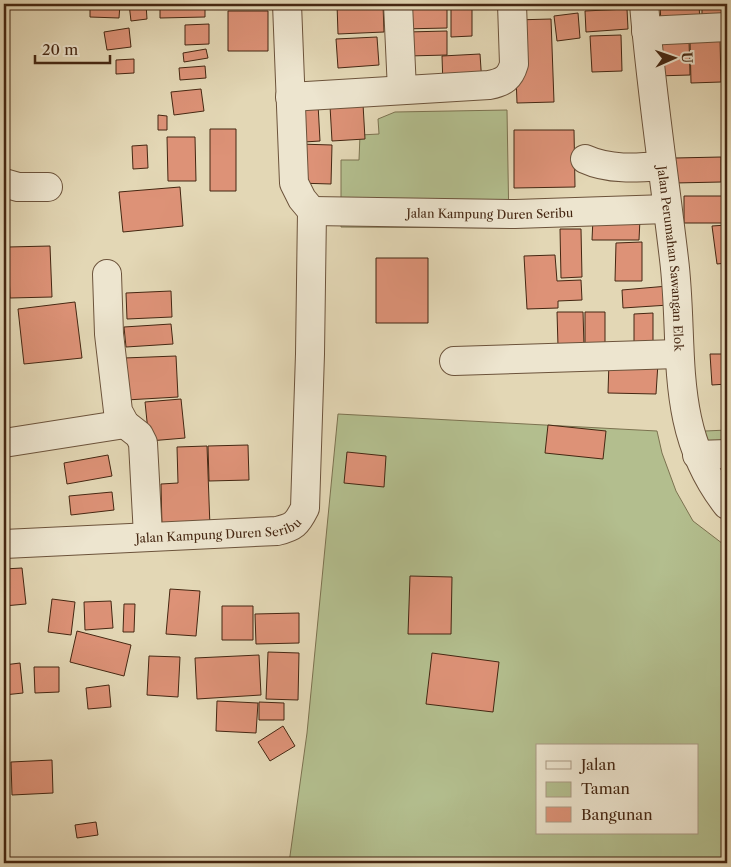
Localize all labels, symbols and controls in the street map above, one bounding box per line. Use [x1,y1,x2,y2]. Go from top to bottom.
scale bar [35,32,110,64]
north arrow [648,32,698,82]
text: 20 m [42,40,78,59]
text: U [678,52,696,64]
street label: Jalan Perumahan Sawangan Elok [655,163,687,353]
street label: Jalan Kampung Duren Seribu [405,205,574,222]
street label: Jalan Kampung Duren Seribu [133,514,305,545]
legend [536,744,698,834]
text: Jalan [579,755,616,774]
text: Taman [581,779,631,798]
text: Bangunan [581,805,653,824]

